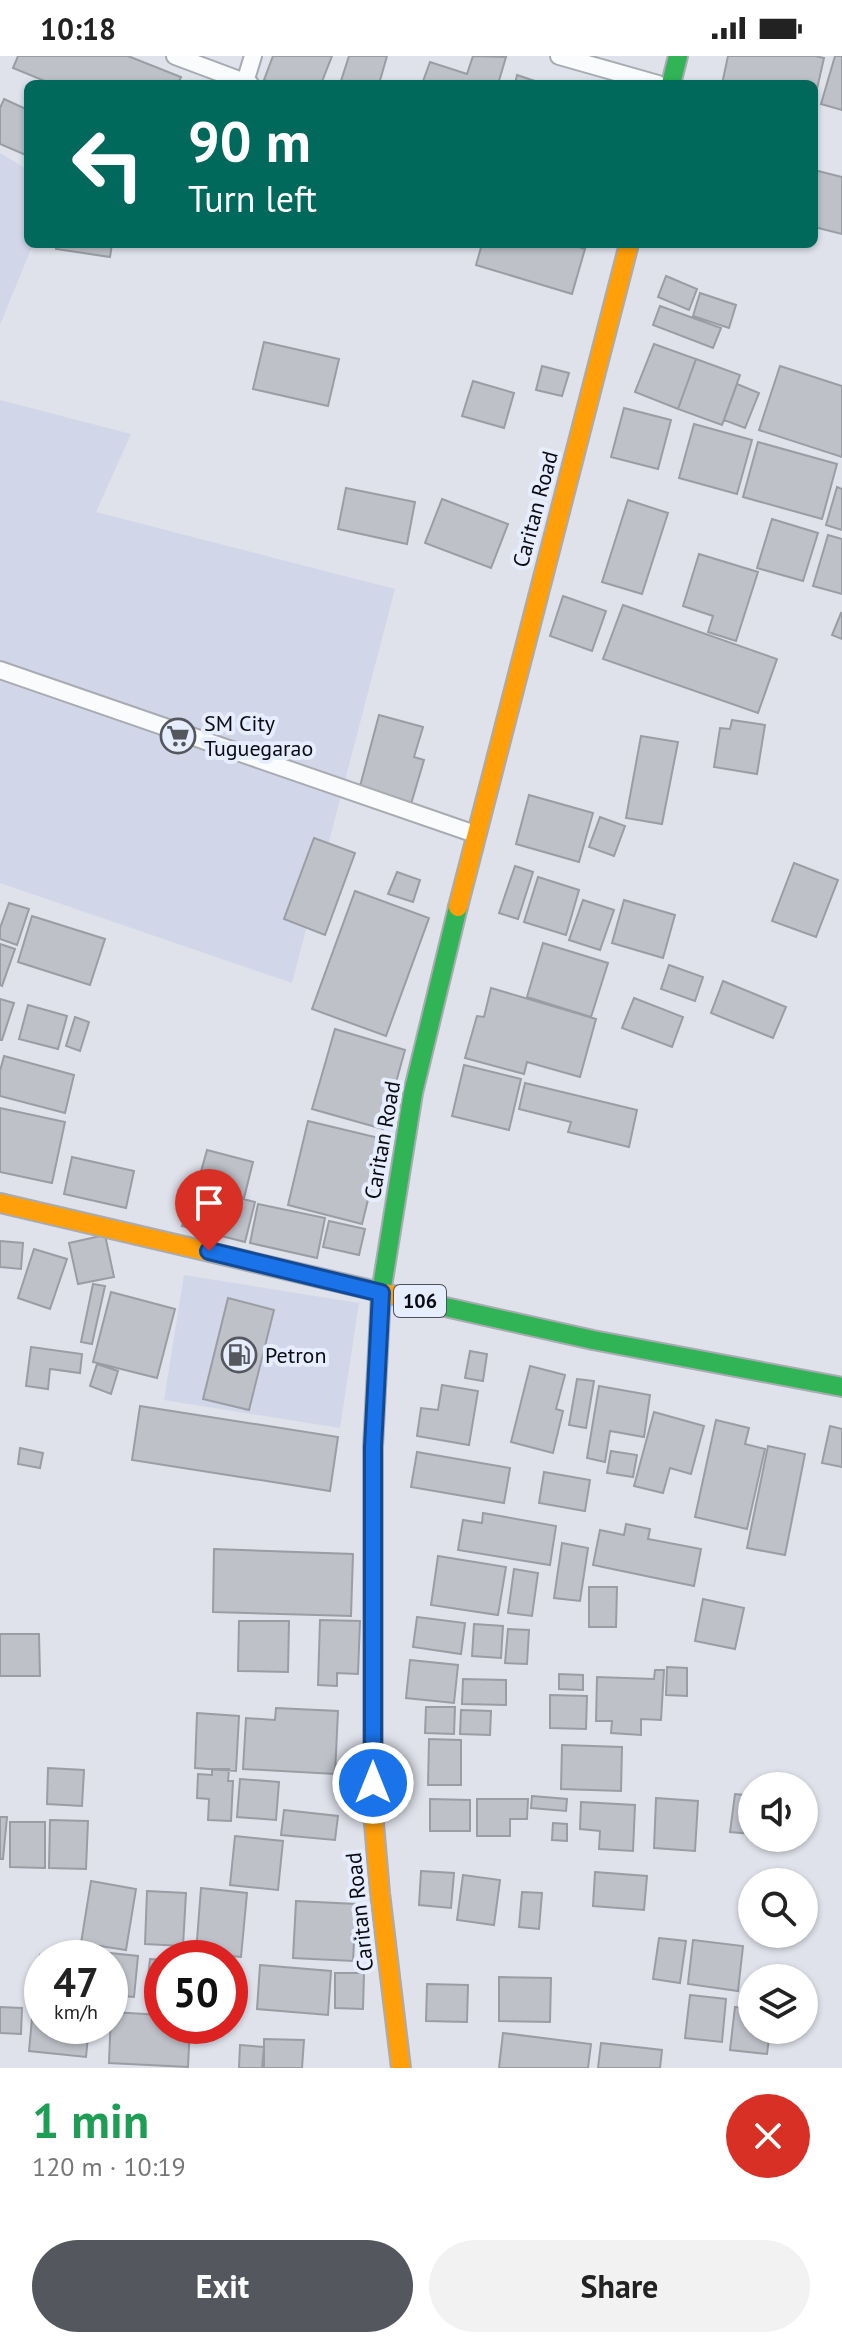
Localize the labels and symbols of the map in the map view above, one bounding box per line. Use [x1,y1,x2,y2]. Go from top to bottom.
street label: Caritan Road [506,448,564,570]
place label: SM City Tuguegarao [204,709,313,762]
supermarket icon: SM City Tuguegarao [159,717,197,755]
street label: Caritan Road [358,1079,406,1201]
pin [175,1169,243,1251]
road number: 106 [394,1285,446,1317]
fuel station icon: Petron [220,1336,258,1374]
place label: Petron [265,1341,326,1369]
position arrow [331,1741,415,1825]
street label: Caritan Road [339,1851,379,1973]
speed limit sign: 50 [144,1940,248,2044]

